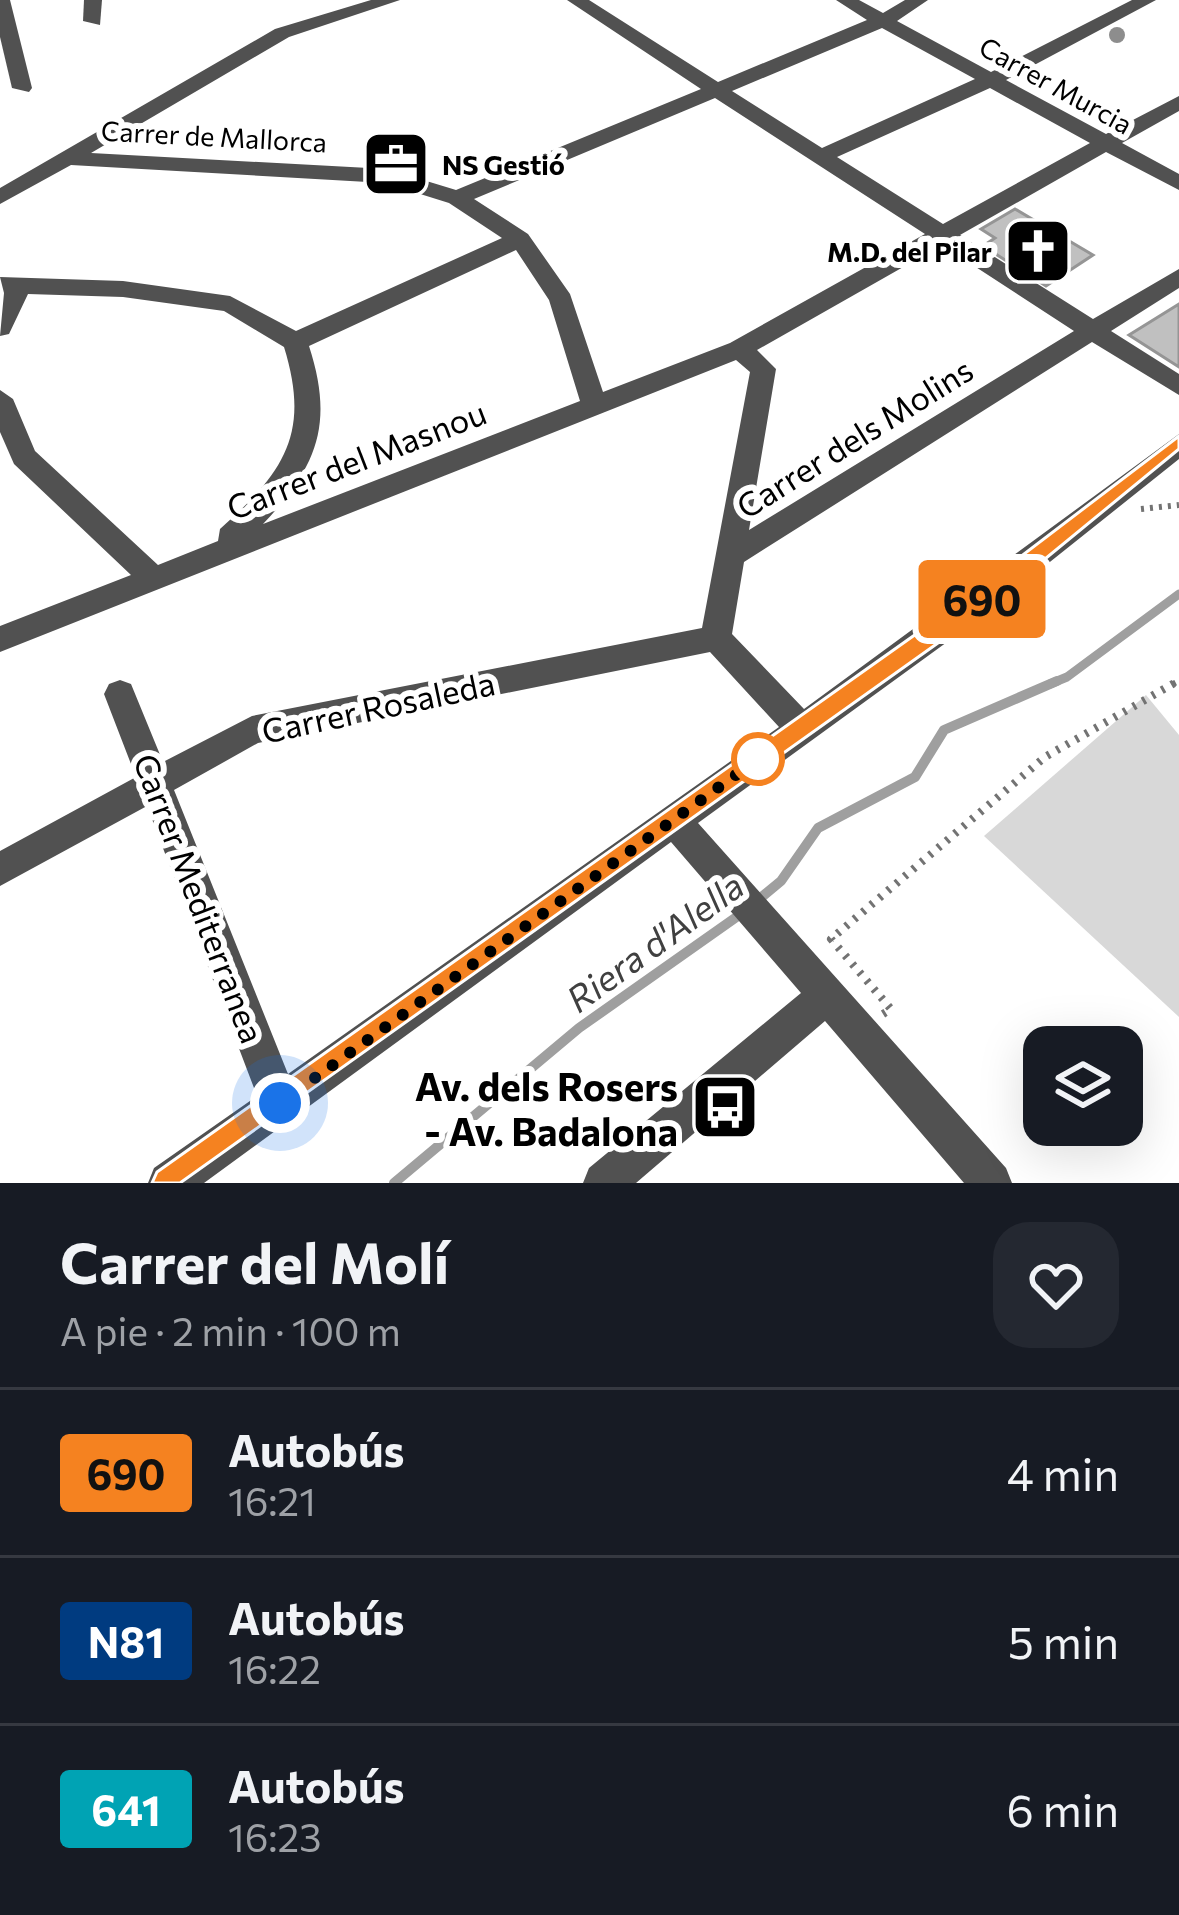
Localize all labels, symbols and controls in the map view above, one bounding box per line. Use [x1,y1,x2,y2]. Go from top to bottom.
street label: Carrer Murcia [974,29,1138,141]
street label: Carrer de Mallorca [100,114,328,158]
office icon: NS Gestió [361,129,431,199]
place label: NS Gestió [442,148,565,181]
church icon: M.D. del Pilar [1003,216,1073,286]
place label: M.D. del Pilar [827,235,992,268]
street label: Carrer dels Molins [728,348,980,526]
street label: Carrer del Masnou [221,391,491,527]
line badge: 690 [913,560,1051,638]
text: 690 [942,573,1022,625]
street label: Carrer Rosaleda [258,661,498,751]
unlabelled marker [733,734,783,784]
street label: Carrer Mediterranea [126,748,274,1048]
water label: Riera d'Alella [557,862,751,1020]
map controls [1023,1026,1143,1146]
button: layers [1023,1026,1143,1146]
place label: Av. dels Rosers - Av. Badalona [415,1061,678,1154]
bus stop icon: Av. dels Rosers - Av. Badalona [690,1072,760,1142]
your location [250,1073,310,1133]
button: heart [993,1222,1119,1348]
text: Carrer del Molí [60,1226,449,1296]
text: A pie · 2 min · 100 m [60,1306,401,1354]
text: Autobús [228,1421,405,1476]
text: 4 min [1007,1445,1119,1500]
text: 690 [86,1447,166,1499]
text: 16:21 [228,1476,316,1524]
text: Autobús [228,1589,405,1644]
text: 5 min [1008,1613,1119,1668]
text: N81 [88,1615,164,1667]
text: 16:22 [228,1644,321,1692]
text: Autobús [228,1757,405,1812]
text: 6 min [1006,1781,1119,1836]
text: 641 [91,1783,161,1835]
text: 16:23 [228,1812,321,1860]

